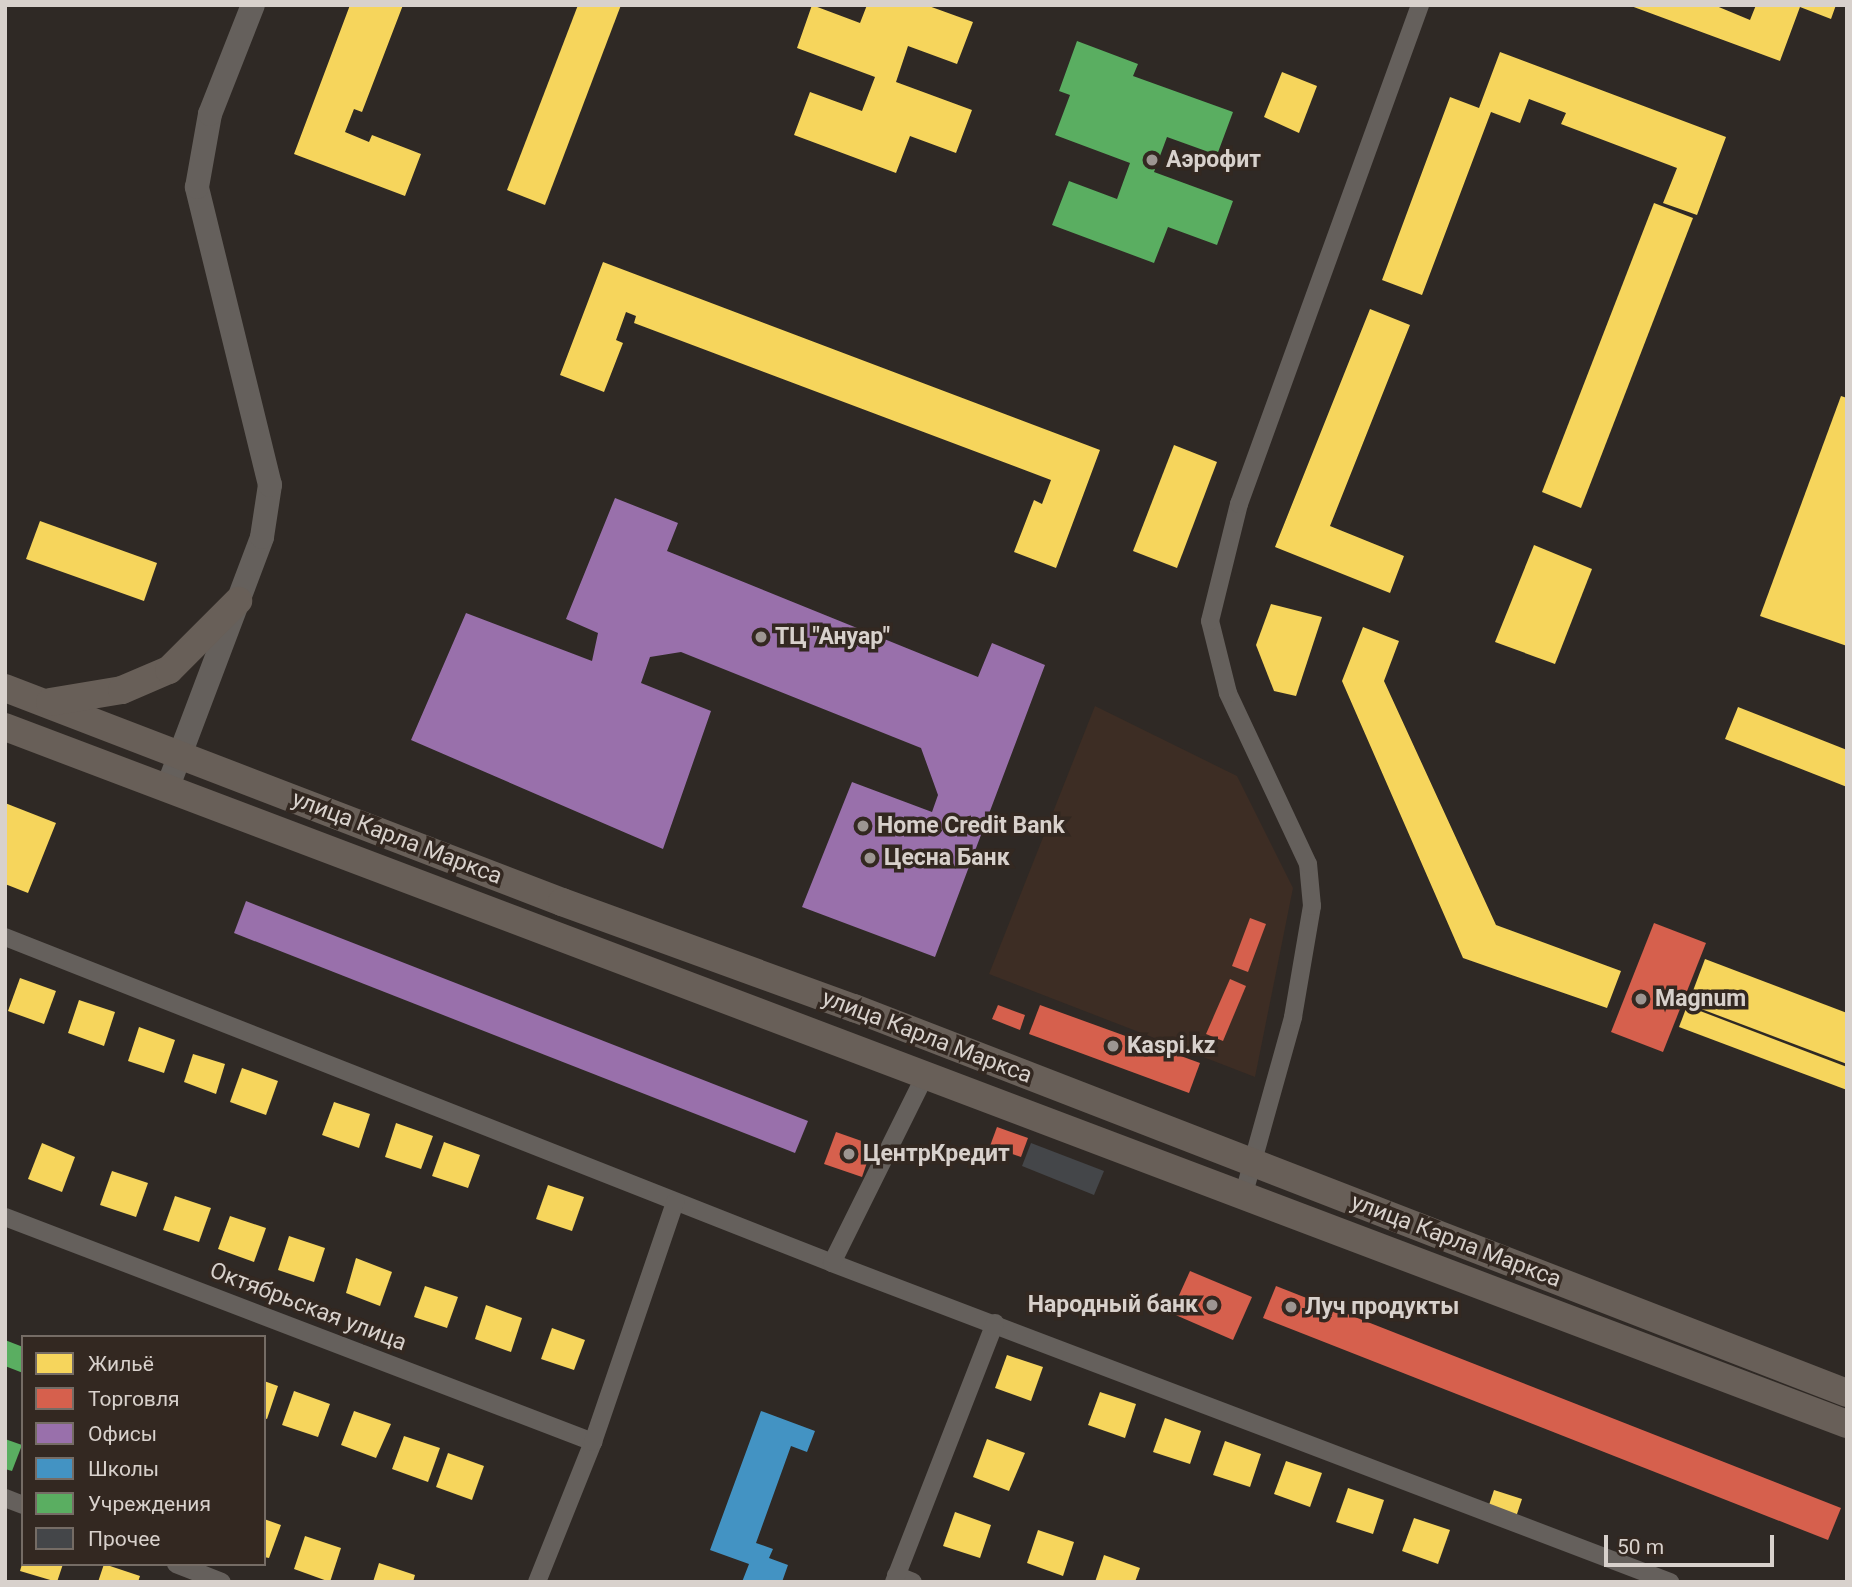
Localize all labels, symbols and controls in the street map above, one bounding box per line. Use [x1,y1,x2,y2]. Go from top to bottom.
place label: Аэрофит [1166,146,1261,174]
marker: Аэрофит [1144,152,1160,168]
place label: ТЦ "Ануар" [775,623,890,651]
marker: ТЦ "Ануар" [753,629,769,645]
street label: улица Карла Маркса [288,785,506,891]
place label: Home Credit Bank [877,812,1065,840]
marker: Home Credit Bank [855,818,871,834]
place label: Цесна Банк [884,844,1010,872]
marker: Цесна Банк [862,850,878,866]
street label: улица Карла Маркса [818,984,1036,1090]
place label: Magnum [1655,985,1746,1013]
marker: Magnum [1633,991,1649,1007]
place label: Kaspi.kz [1127,1032,1215,1060]
marker: Kaspi.kz [1105,1038,1121,1054]
place label: ЦентрКредит [863,1140,1010,1168]
marker: ЦентрКредит [841,1146,857,1162]
street label: улица Карла Маркса [1347,1188,1565,1294]
street label: Октябрьская улица [206,1257,410,1357]
place label: Народный банк [1028,1291,1198,1319]
place label: Луч продукты [1305,1293,1459,1321]
marker: Народный банк [1204,1297,1220,1313]
marker: Луч продукты [1283,1299,1299,1315]
legend [21,1335,266,1566]
text: Жильё [88,1352,154,1376]
text: Торговля [88,1387,180,1411]
text: Офисы [88,1422,157,1446]
text: Школы [88,1457,159,1481]
text: Учреждения [88,1492,211,1516]
scale bar [1607,1520,1777,1564]
text: Прочее [88,1527,160,1551]
text: 50 m [1617,1535,1664,1559]

